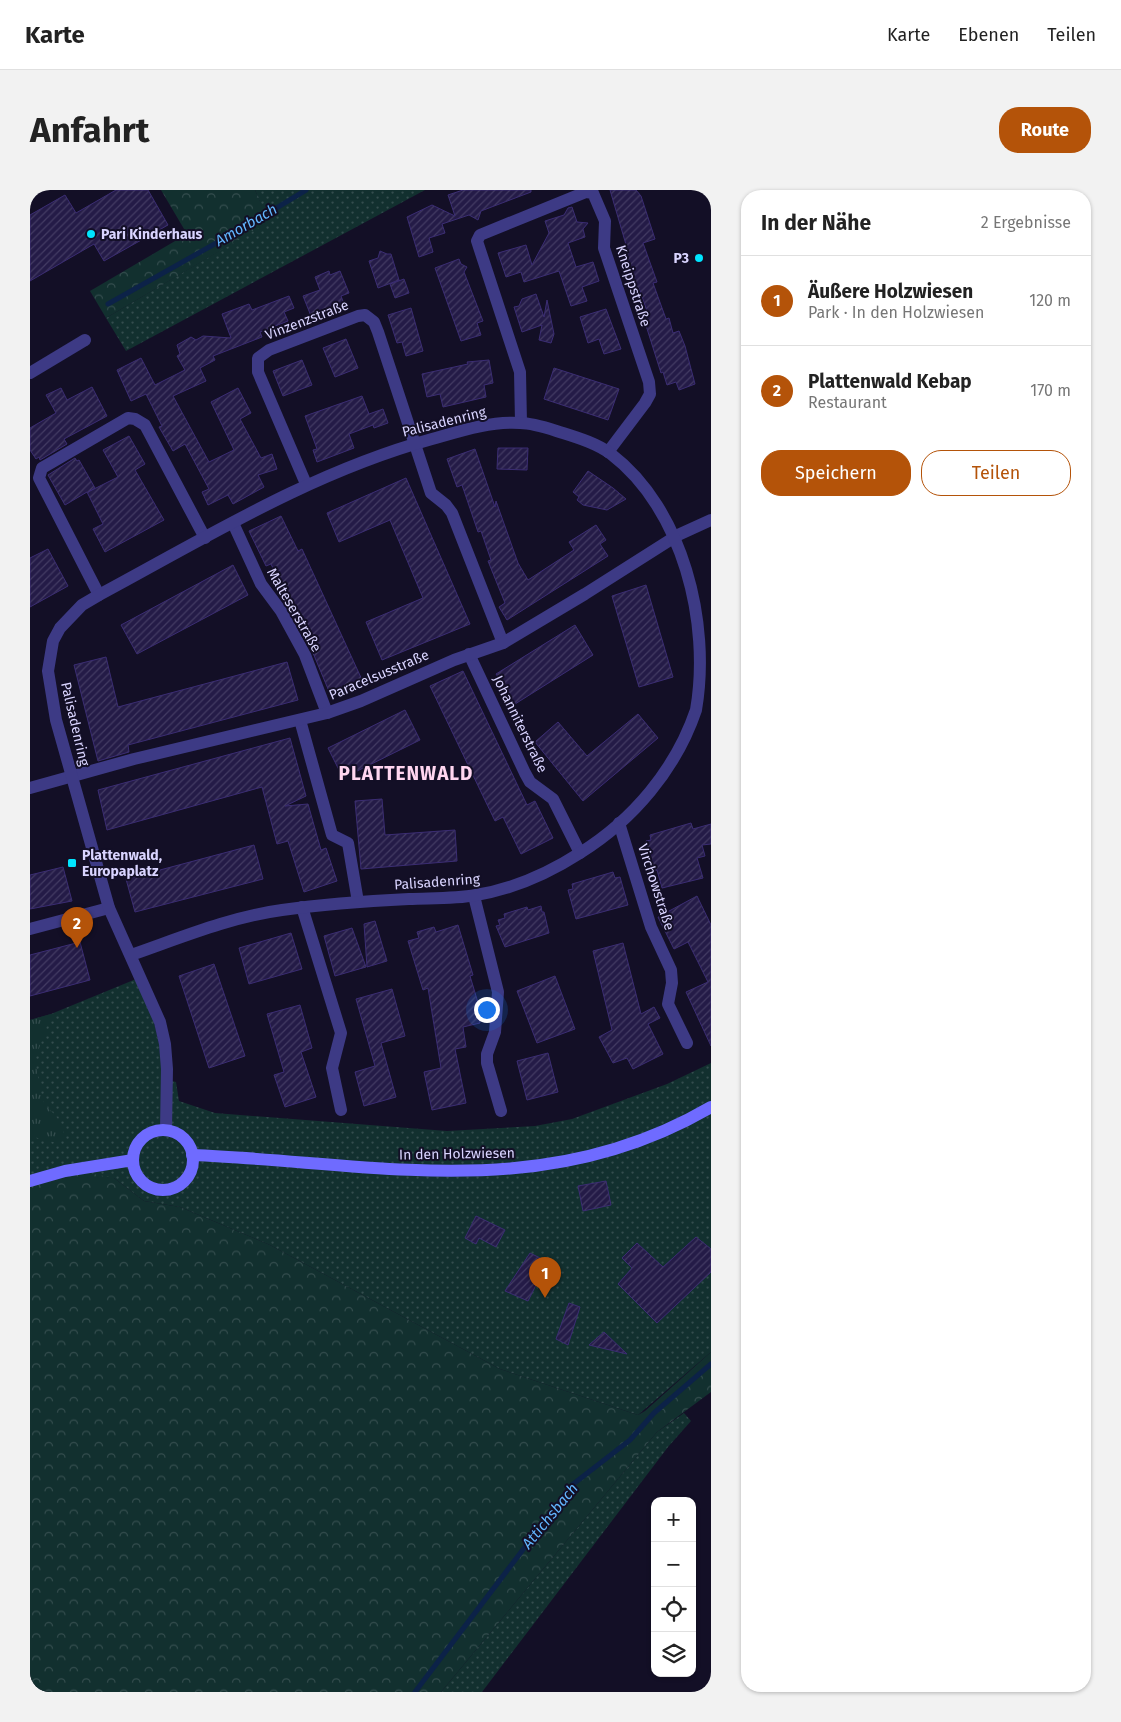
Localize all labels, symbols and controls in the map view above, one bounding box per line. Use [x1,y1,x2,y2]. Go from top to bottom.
text: Karte [25,21,85,49]
text: Karte [887,24,930,46]
text: Ebenen [958,24,1019,46]
text: Teilen [1047,24,1096,46]
button: Route [999,107,1091,153]
text: Anfahrt [30,109,149,151]
water label: Amorbach [211,200,280,250]
text: In der Nähe [761,210,871,236]
text: 2 Ergebnisse [981,213,1071,232]
place label: Pari Kinderhaus [101,226,203,243]
marker: Pari Kinderhaus [85,228,97,240]
street label: Kneippstraße [612,243,654,329]
place label: P3 [674,250,689,267]
marker: P3 [693,252,705,264]
text: Äußere Holzwiesen [808,280,973,303]
text: 1 [773,291,781,310]
text: 120 m [1029,291,1071,310]
street label: Vinzenzstraße [263,296,351,344]
text: Park · In den Holzwiesen [808,303,984,322]
text: Plattenwald Kebap [808,370,972,393]
text: 2 [773,381,781,400]
text: 170 m [1030,381,1071,400]
text: Restaurant [808,393,887,412]
street label: Palisadenring [400,403,488,441]
button: Speichern [761,450,911,496]
button: Teilen [921,450,1071,496]
street label: Malteserstraße [263,565,325,655]
street label: Paracelsusstraße [327,646,431,704]
street label: Johanniterstraße [489,672,551,776]
street label: Palisadenring [57,680,93,768]
district label: PLATTENWALD [339,762,473,785]
street label: Virchowstraße [634,842,678,932]
place label: Plattenwald, Europaplatz [82,847,162,880]
marker: Plattenwald, Europaplatz [66,857,78,869]
street label: Palisadenring [394,870,481,893]
pin: 2 [61,907,93,948]
your location [474,997,500,1023]
street label: In den Holzwiesen [399,1144,515,1164]
pin: 1 [529,1257,561,1298]
water label: Attichsbach [517,1480,582,1553]
map controls [651,1497,696,1677]
button: + [651,1497,696,1542]
button: − [651,1542,696,1587]
button: locate [651,1587,696,1632]
button: layers [651,1632,696,1677]

